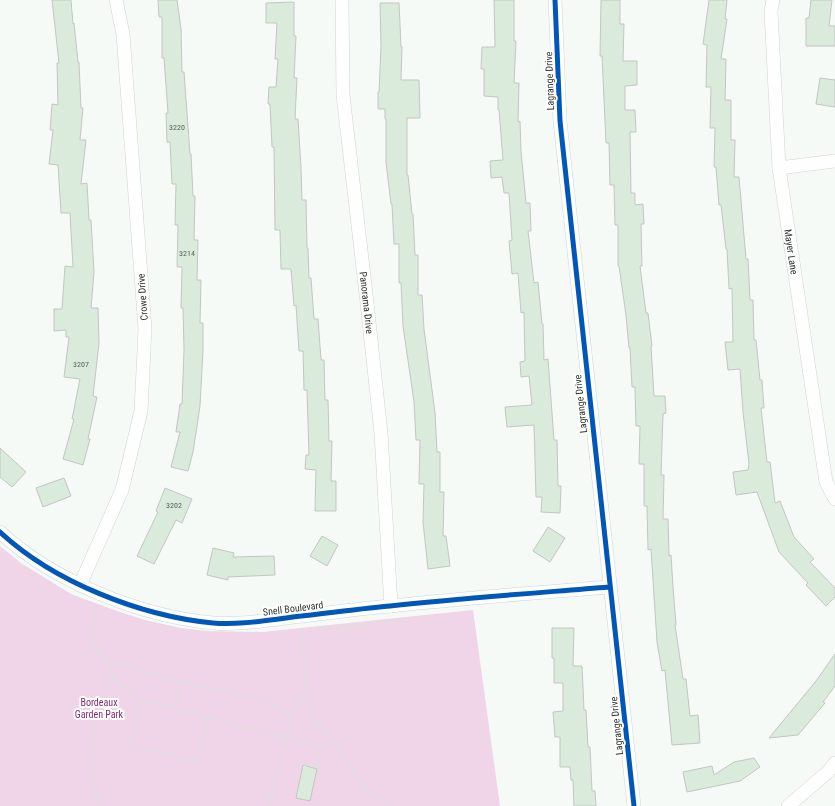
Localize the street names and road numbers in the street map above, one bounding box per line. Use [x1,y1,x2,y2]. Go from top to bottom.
street label: Lagrange Drive [543,51,556,111]
street label: Mayer Lane [782,228,800,275]
street label: Panorama Drive [357,271,375,335]
street label: Crowe Drive [135,273,150,321]
street label: Lagrange Drive [572,374,589,434]
street label: Snell Boulevard [262,599,324,618]
street label: Lagrange Drive [608,696,625,756]

